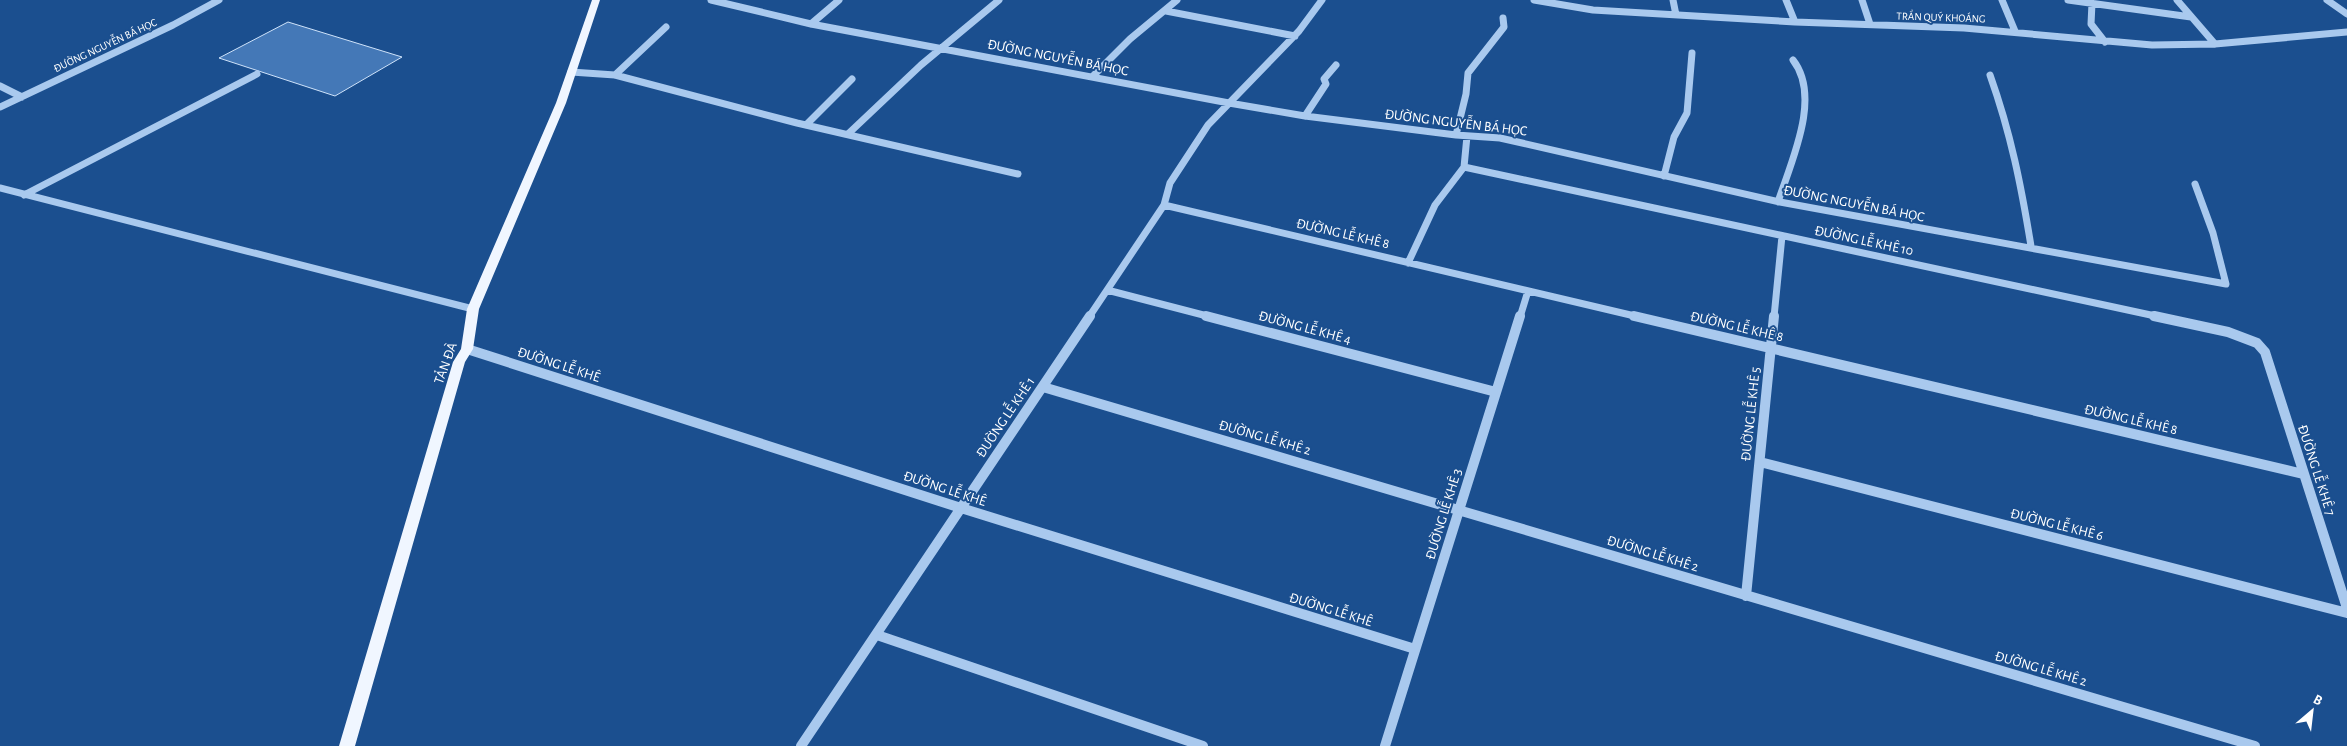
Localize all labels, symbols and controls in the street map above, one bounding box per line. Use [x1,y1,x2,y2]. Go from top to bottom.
street label: TRẦN QUÝ KHOÁNG [1896,8,1986,25]
street label: ĐƯỜNG NGUYỄN BÁ HỌC [51,15,159,74]
street label: ĐƯỜNG NGUYỄN BÁ HỌC [986,34,1130,79]
street label: ĐƯỜNG NGUYỄN BÁ HỌC [1384,103,1528,139]
street label: ĐƯỜNG NGUYỄN BÁ HỌC [1782,180,1926,225]
street label: ĐƯỜNG LỄ KHÊ 8 [1295,213,1392,252]
street label: ĐƯỜNG LỄ KHÊ 10 [1813,220,1915,258]
street label: ĐƯỜNG LỄ KHÊ 4 [1257,305,1354,347]
street label: ĐƯỜNG LỄ KHÊ 8 [1689,306,1786,345]
street label: TẢN ĐÀ [429,340,460,386]
street label: ĐƯỜNG LỄ KHÊ [515,341,603,385]
street label: ĐƯỜNG LỄ KHÊ 5 [1735,366,1763,462]
street label: ĐƯỜNG LỄ KHÊ 1 [971,373,1038,460]
street label: ĐƯỜNG LỄ KHÊ 8 [2083,399,2180,438]
street label: ĐƯỜNG LỄ KHÊ 2 [1217,414,1313,458]
street label: ĐƯỜNG LỄ KHÊ 7 [2295,422,2341,518]
street label: ĐƯỜNG LỄ KHÊ [901,465,989,509]
street label: ĐƯỜNG LỄ KHÊ 3 [1420,466,1465,561]
street label: ĐƯỜNG LỄ KHÊ 6 [2009,503,2106,543]
street label: ĐƯỜNG LỄ KHÊ 2 [1605,530,1701,575]
street label: ĐƯỜNG LỄ KHÊ [1287,587,1375,629]
street label: ĐƯỜNG LỄ KHÊ 2 [1993,645,2089,689]
north arrow [2287,686,2337,736]
text: B [2311,692,2325,708]

